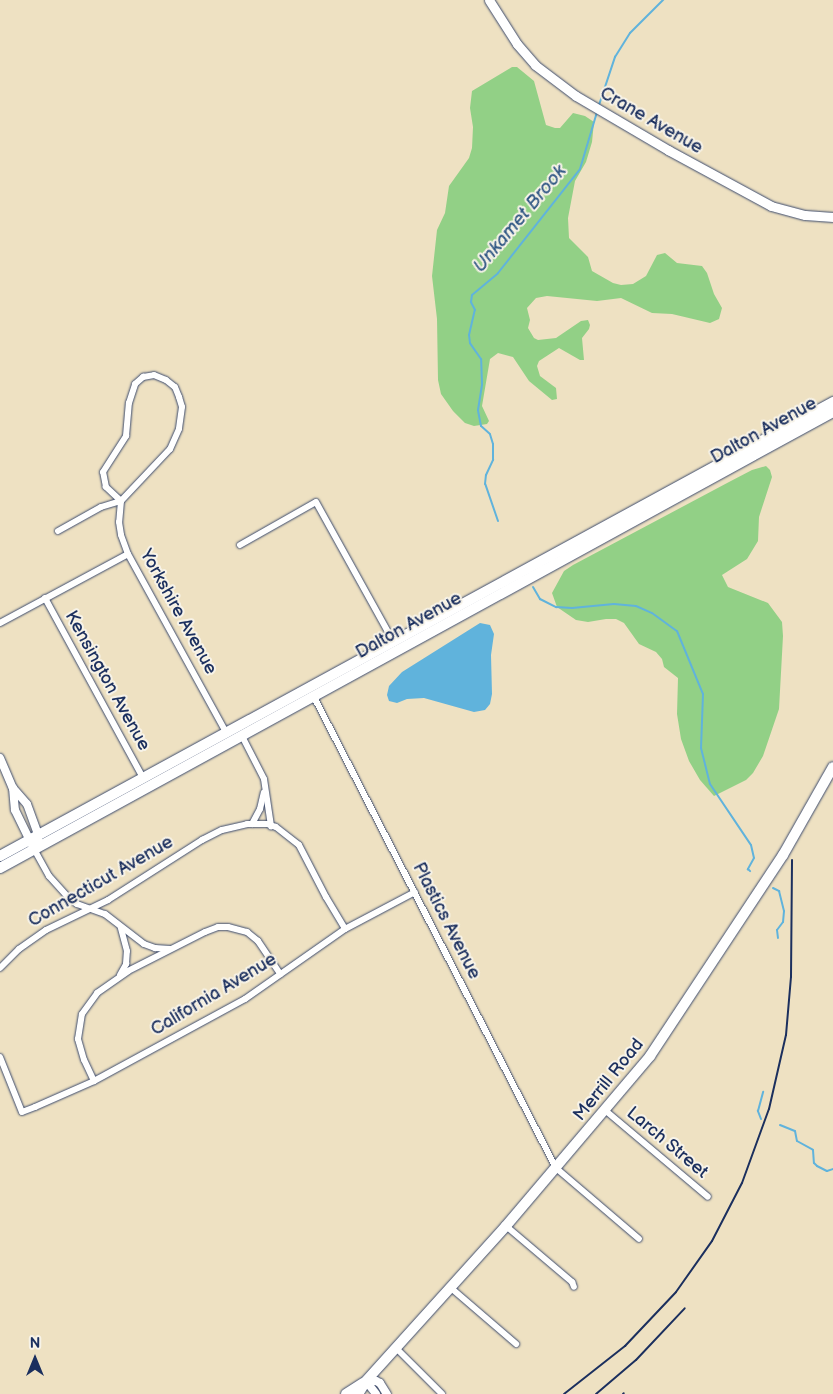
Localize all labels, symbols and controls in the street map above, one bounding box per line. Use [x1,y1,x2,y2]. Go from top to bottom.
street label: Crane Avenue [596,83,706,159]
water label: Unkamet Brook [468,161,572,277]
street label: Dalton Avenue [707,393,821,469]
street label: Yorkshire Avenue [135,546,221,678]
street label: Dalton Avenue [352,588,466,664]
street label: Kensington Avenue [60,607,154,755]
street label: Connecticut Avenue [25,832,177,932]
street label: Plastics Avenue [407,859,485,983]
street label: California Avenue [147,949,281,1041]
street label: Merrill Road [569,1034,649,1126]
street label: Larch Street [622,1103,712,1183]
north arrow [10,1334,60,1384]
text: N [30,1335,40,1352]

